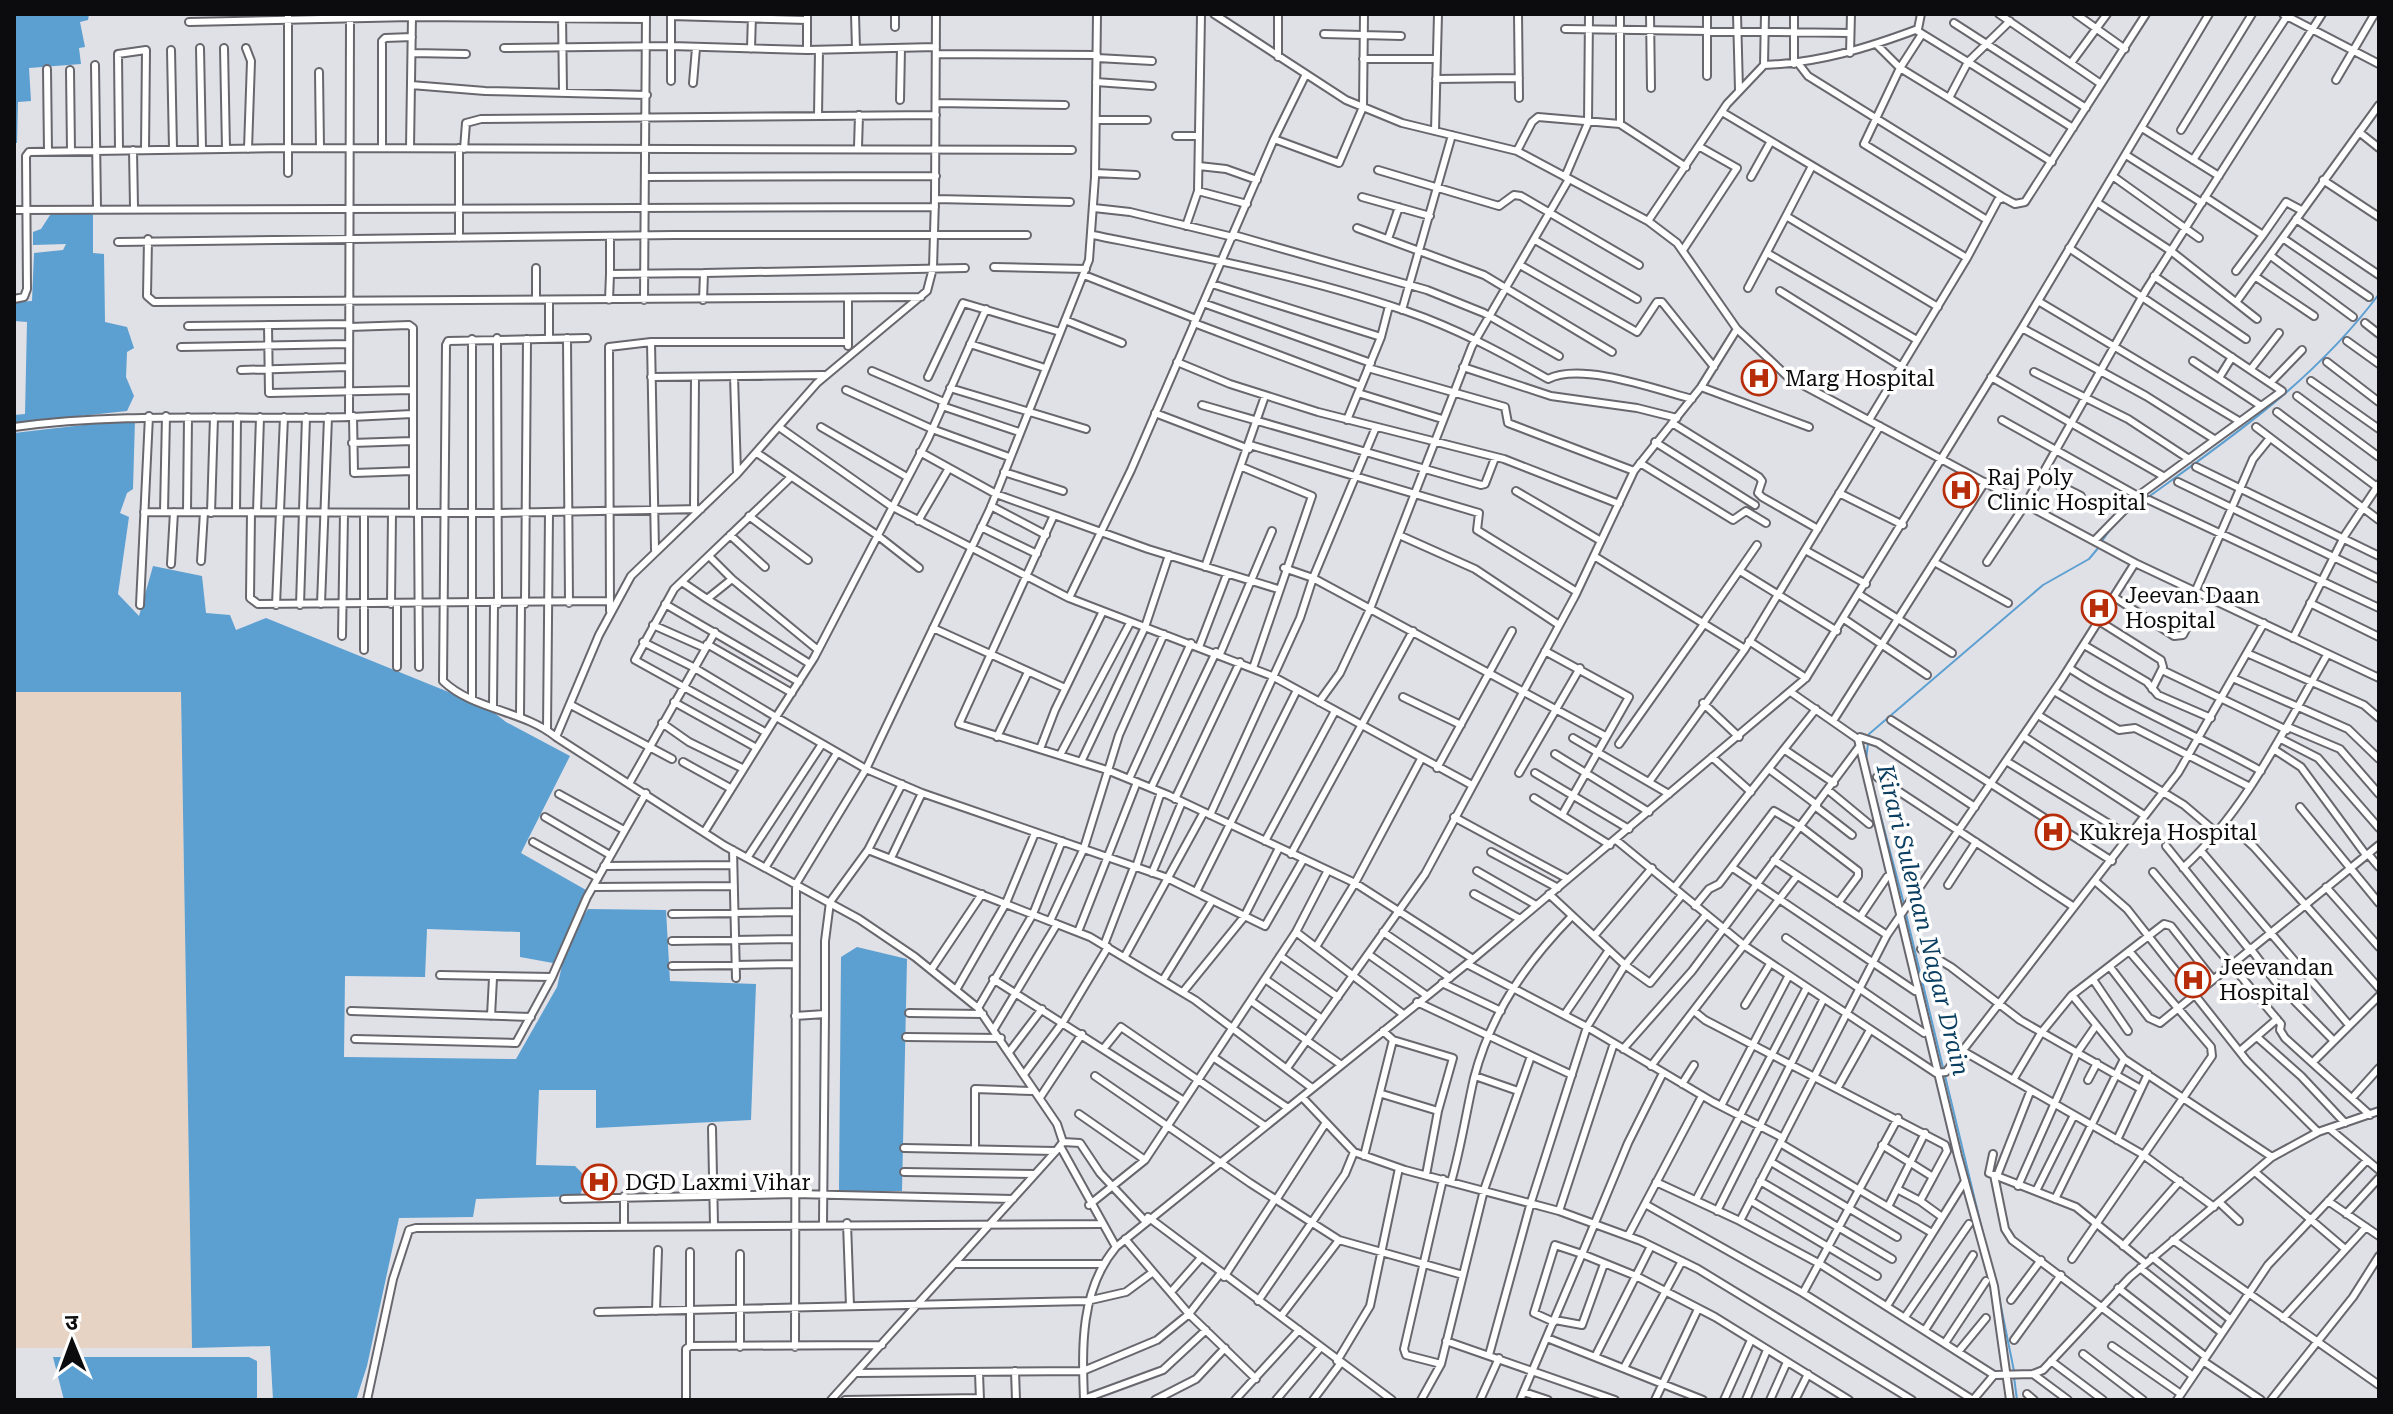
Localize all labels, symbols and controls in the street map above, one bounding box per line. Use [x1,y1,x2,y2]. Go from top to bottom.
hospital icon: Marg Hospital [1740,359,1778,397]
place label: Marg Hospital [1785,366,1935,391]
place label: Raj Poly Clinic Hospital [1987,465,2146,515]
hospital icon: Raj Poly Clinic Hospital [1942,471,1980,509]
place label: Jeevan Daan Hospital [2125,583,2260,633]
hospital icon: Jeevan Daan Hospital [2080,589,2118,627]
water label: Kirari Suleman Nagar Drain [1870,760,1975,1079]
hospital icon: Kukreja Hospital [2034,813,2072,851]
place label: Kukreja Hospital [2079,820,2257,845]
place label: Jeevandan Hospital [2219,955,2334,1005]
hospital icon: Jeevandan Hospital [2174,961,2212,999]
hospital icon: DGD Laxmi Vihar [580,1163,618,1201]
place label: DGD Laxmi Vihar [625,1170,811,1195]
north arrow [32,1302,112,1382]
text: उ [65,1310,79,1335]

